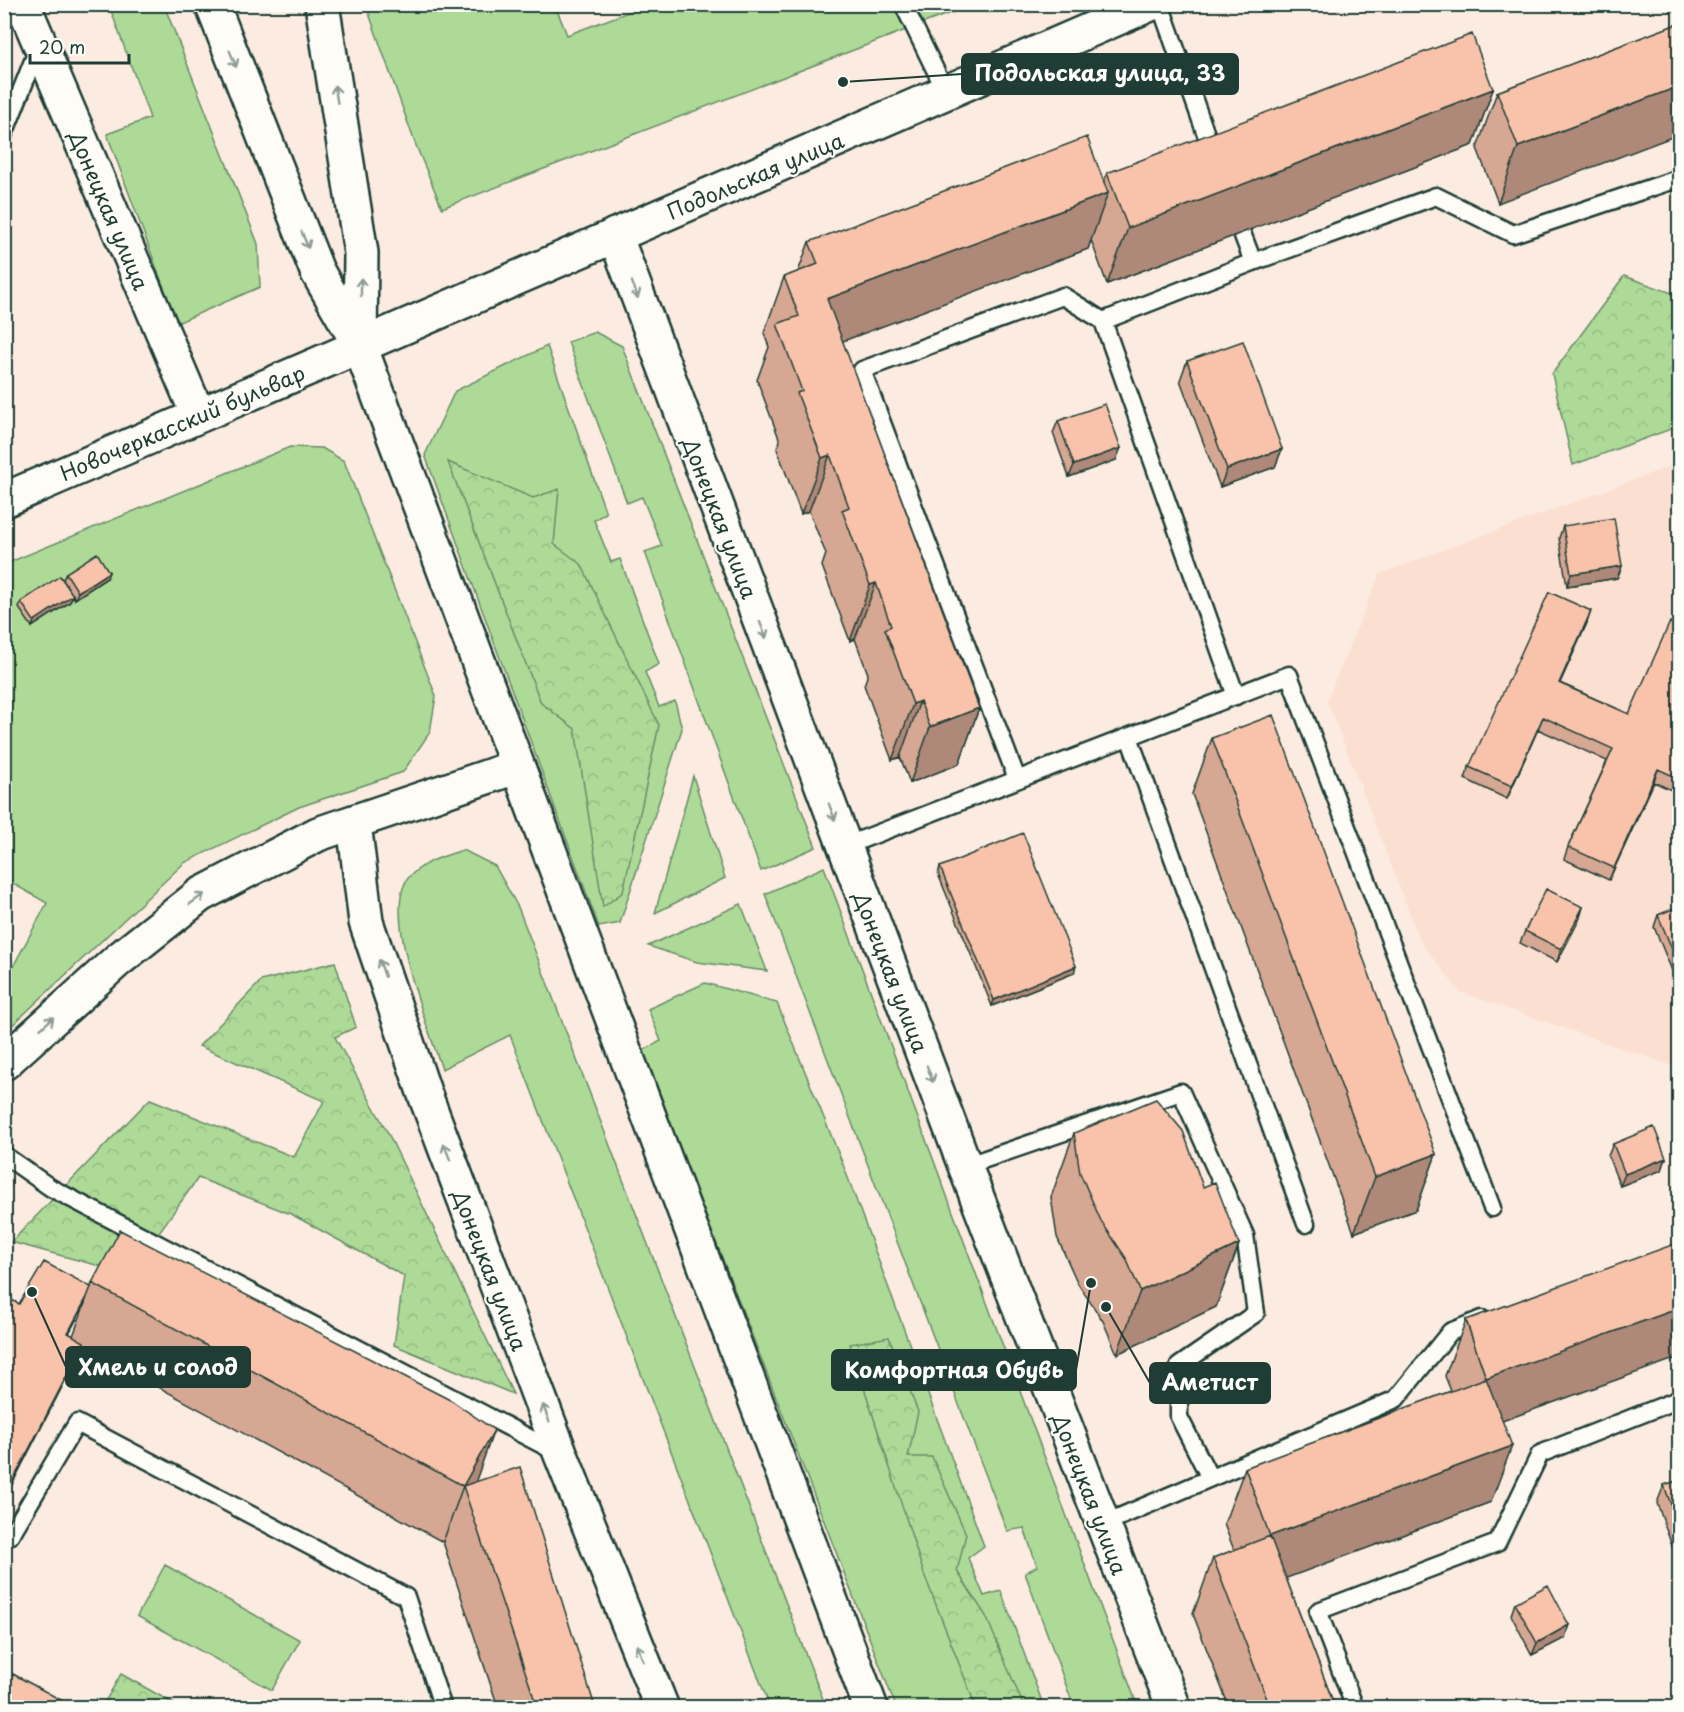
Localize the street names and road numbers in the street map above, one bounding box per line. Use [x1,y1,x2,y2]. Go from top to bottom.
street label: Подольская улица [662,123,849,227]
street label: Донецкая улица [62,124,158,295]
street label: Новочеркасский бульвар [54,356,310,488]
street label: Донецкая улица [675,432,767,604]
street label: Донецкая улица [846,886,938,1058]
street label: Донецкая улица [445,1184,537,1356]
street label: Донецкая улица [1045,1408,1137,1580]

